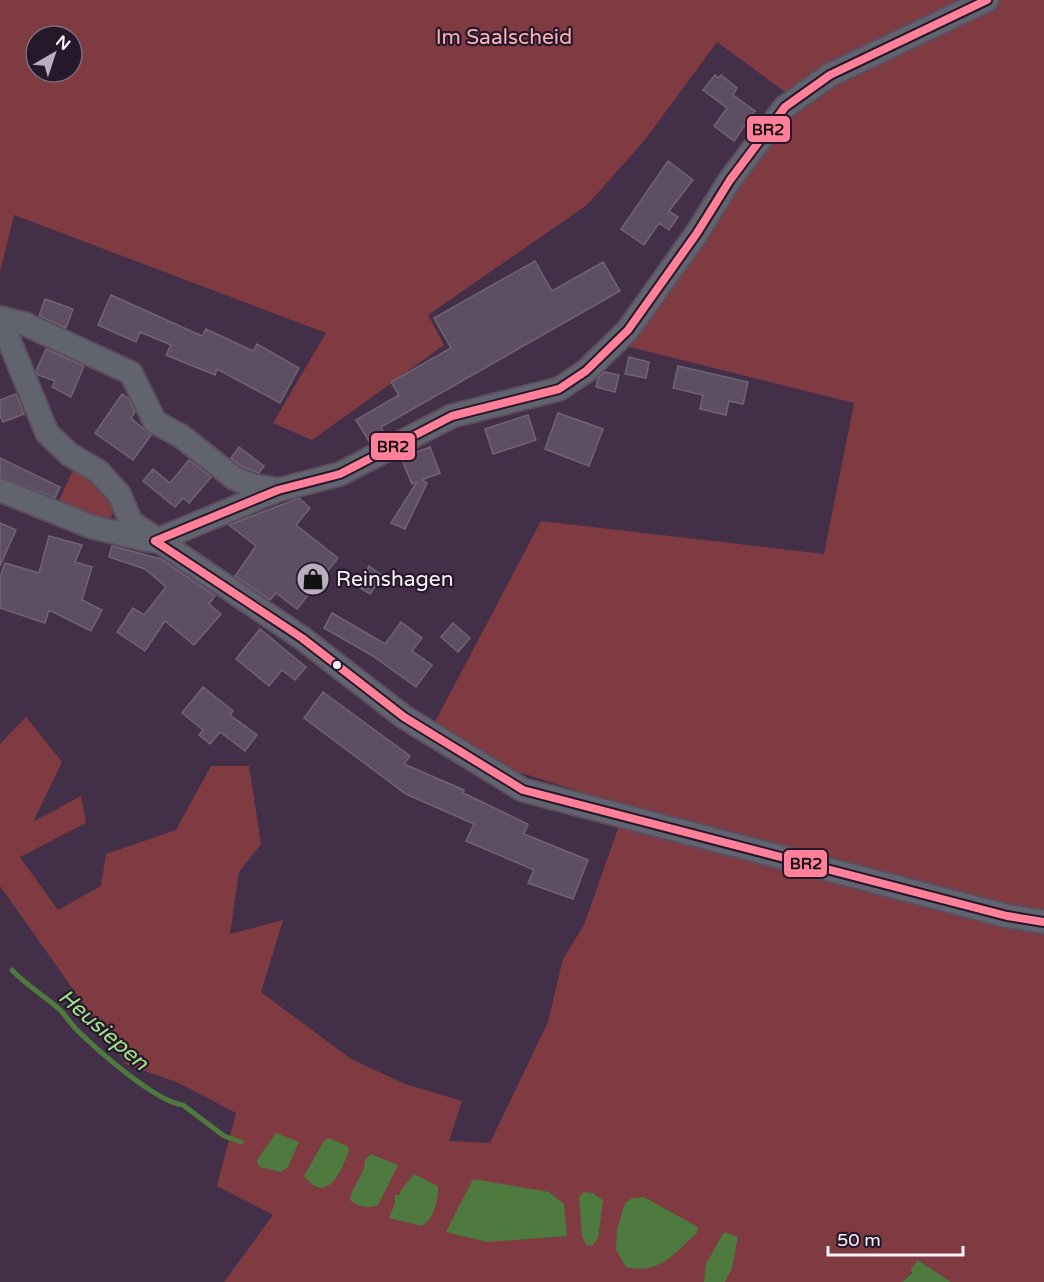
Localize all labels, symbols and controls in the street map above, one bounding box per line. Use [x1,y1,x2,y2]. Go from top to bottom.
north arrow [24,24,84,84]
park label: Im Saalscheid [436,25,572,50]
text: N [52,31,74,55]
line badge: BR2 [746,115,791,143]
text: BR2 [752,120,784,140]
line badge: BR2 [370,432,416,461]
text: BR2 [377,437,409,457]
shop icon: Reinshagen [295,561,331,597]
place label: Reinshagen [336,567,453,592]
unlabelled marker [331,659,343,671]
line badge: BR2 [783,849,828,878]
text: BR2 [790,854,822,874]
water label: Heusiepen [53,984,154,1076]
scale bar [828,1219,963,1257]
text: 50 m [837,1229,881,1251]

